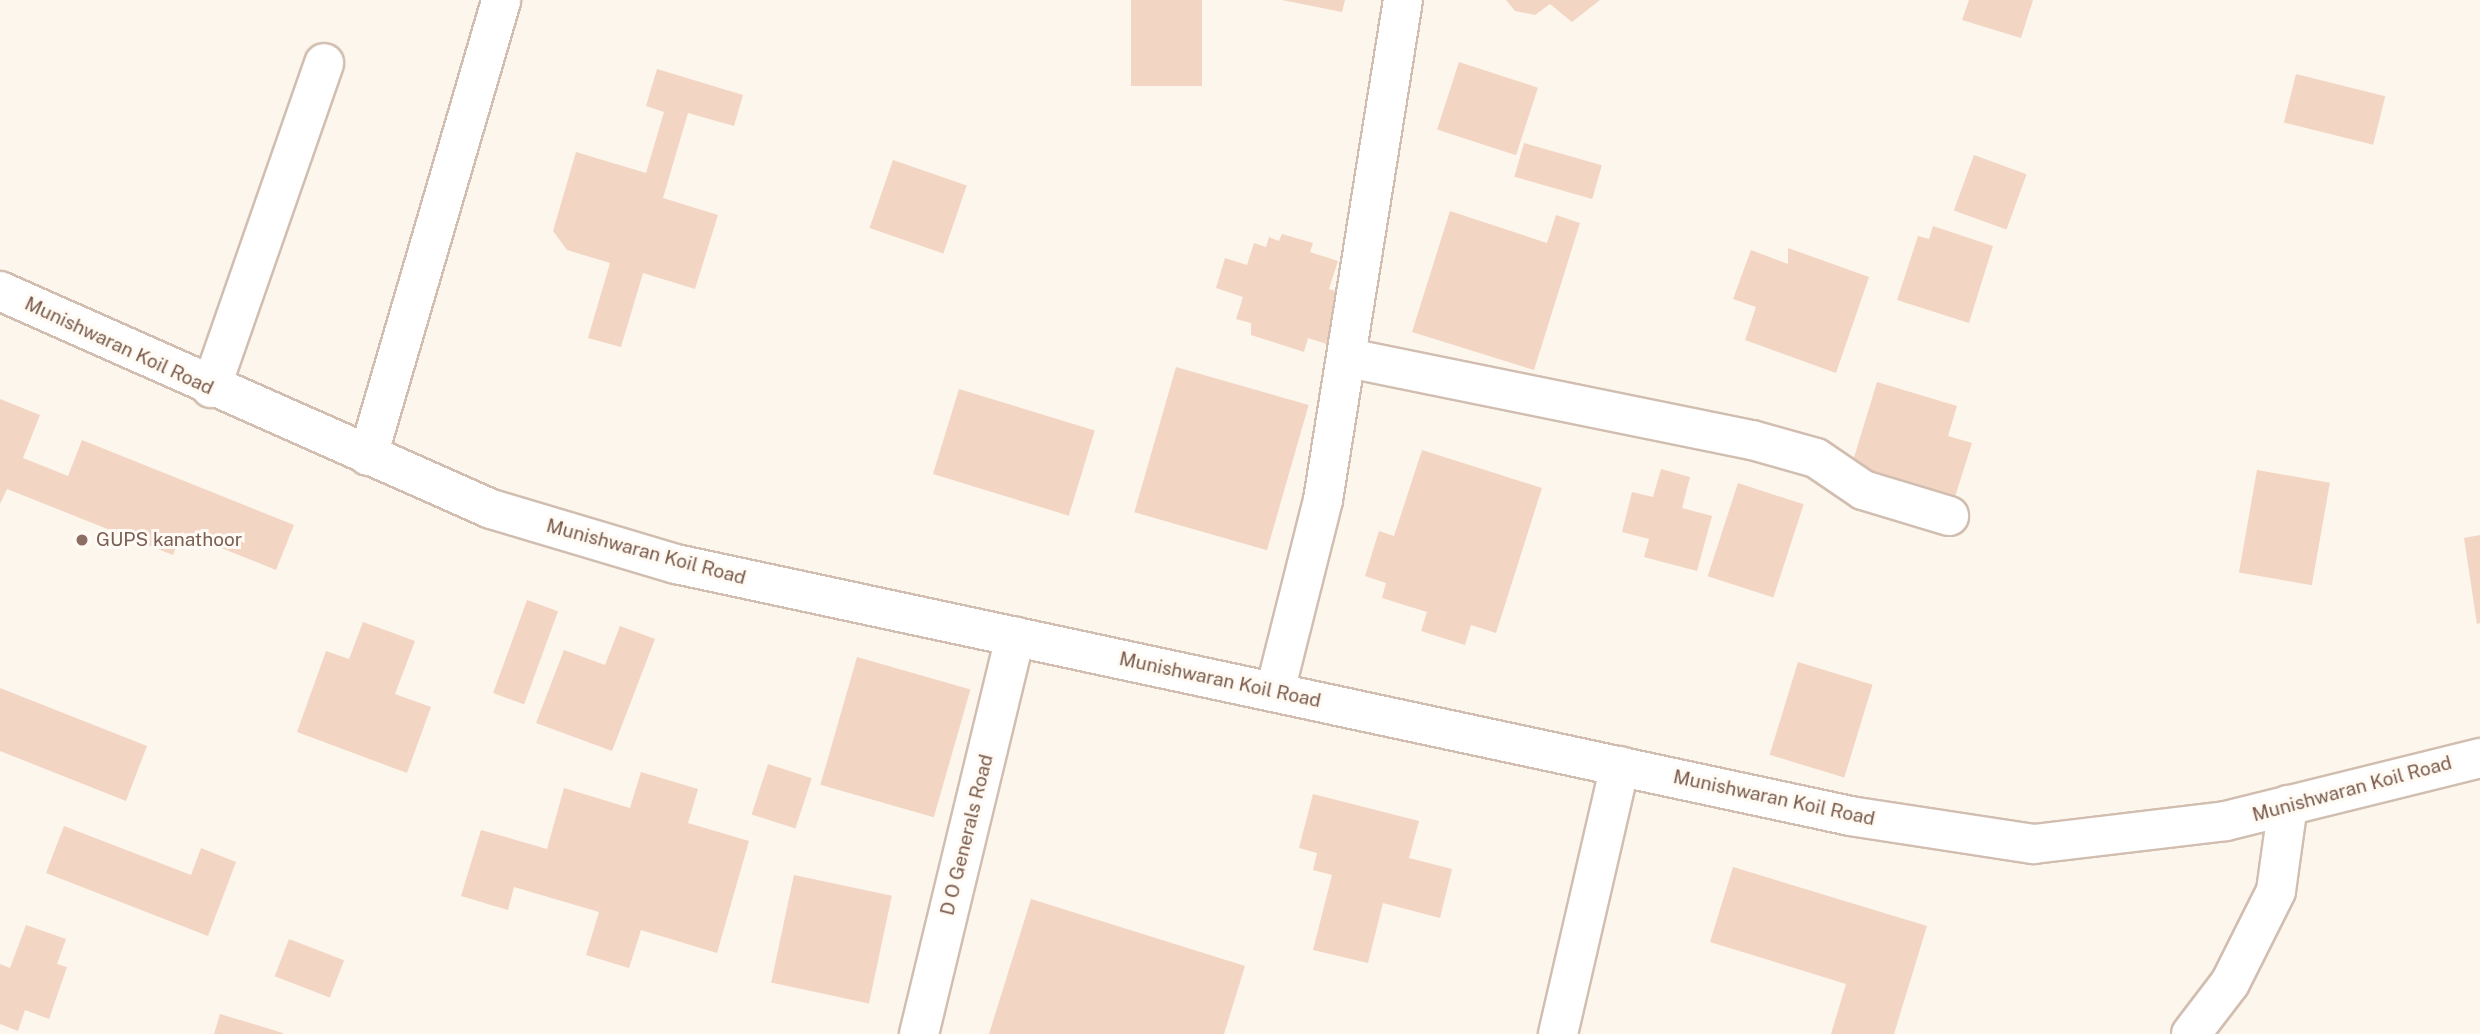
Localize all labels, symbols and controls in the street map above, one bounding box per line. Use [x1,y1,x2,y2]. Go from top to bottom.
street label: Munishwaran Koil Road [21,292,217,400]
street label: Munishwaran Koil Road [544,514,748,590]
place label: GUPS kanathoor [96,529,242,551]
marker: GUPS kanathoor [74,532,90,548]
street label: Munishwaran Koil Road [1117,647,1323,713]
street label: Munishwaran Koil Road [2250,751,2454,827]
street label: D O Generals Road [936,752,998,918]
street label: Munishwaran Koil Road [1671,765,1877,831]

